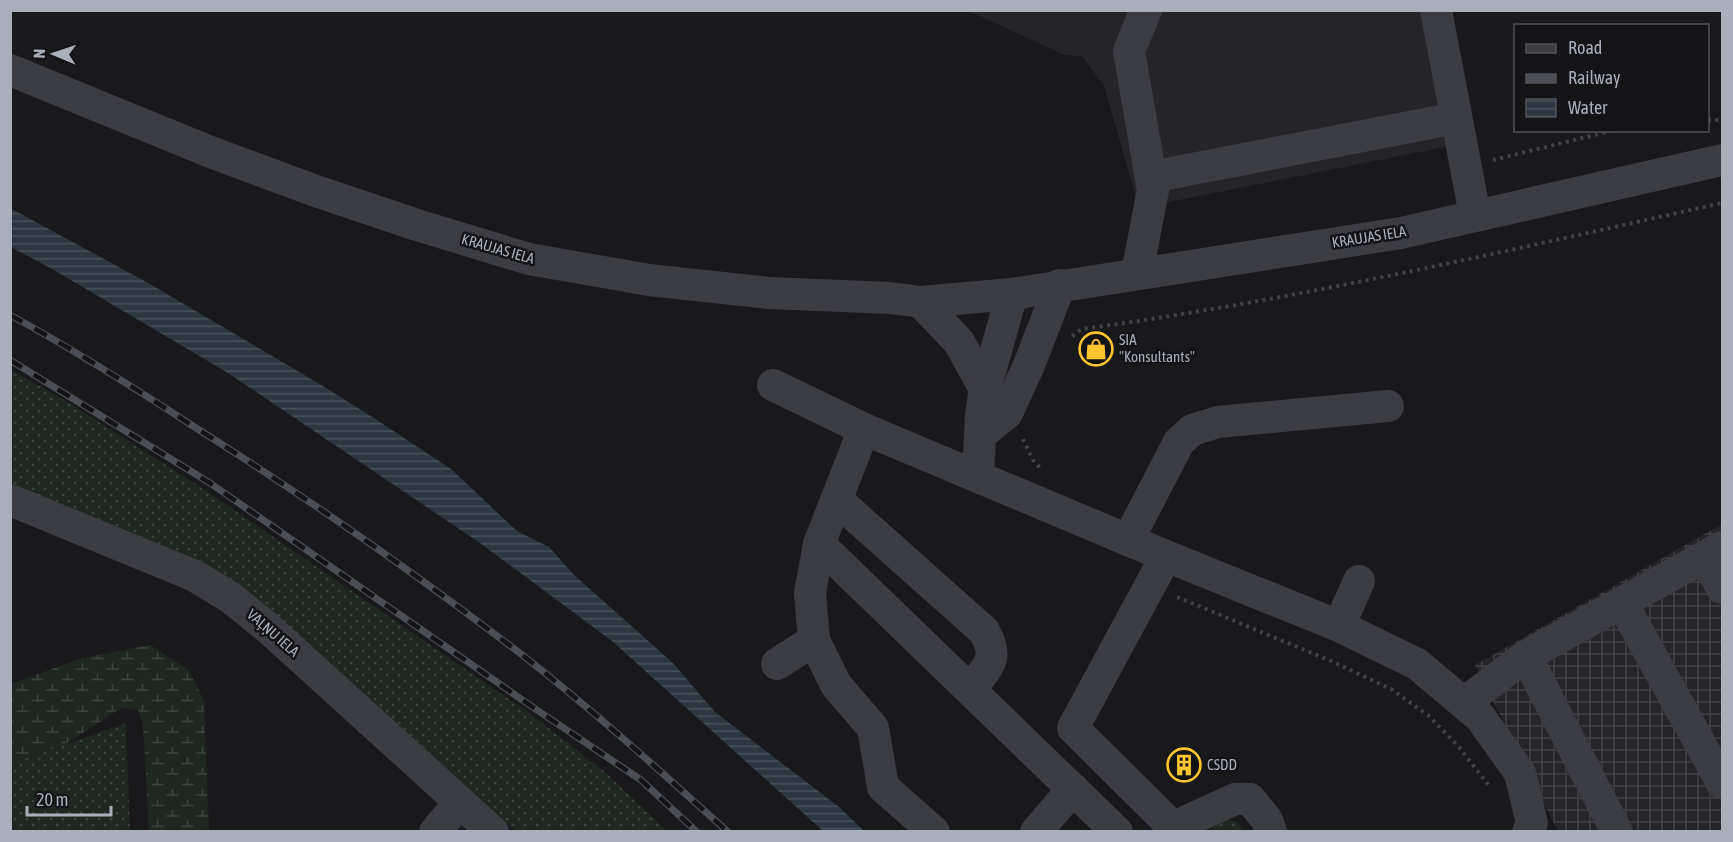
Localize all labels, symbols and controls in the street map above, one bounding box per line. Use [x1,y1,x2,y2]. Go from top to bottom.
north arrow [24,24,84,84]
legend [1514,24,1709,132]
text: Road [1568,37,1602,58]
text: N [30,48,48,59]
text: Railway [1568,67,1620,88]
text: Water [1568,97,1608,118]
street label: KRAUJAS IELA [1331,222,1408,251]
street label: KRAUJAS IELA [460,230,537,267]
shop icon: SIA "Konsultants" [1078,331,1114,367]
place label: SIA "Konsultants" [1119,331,1195,365]
street label: VAĻŅU IELA [244,605,303,660]
building icon: CSDD [1166,747,1202,783]
place label: CSDD [1207,756,1237,773]
scale bar [27,779,111,817]
text: 20 m [36,789,68,810]

